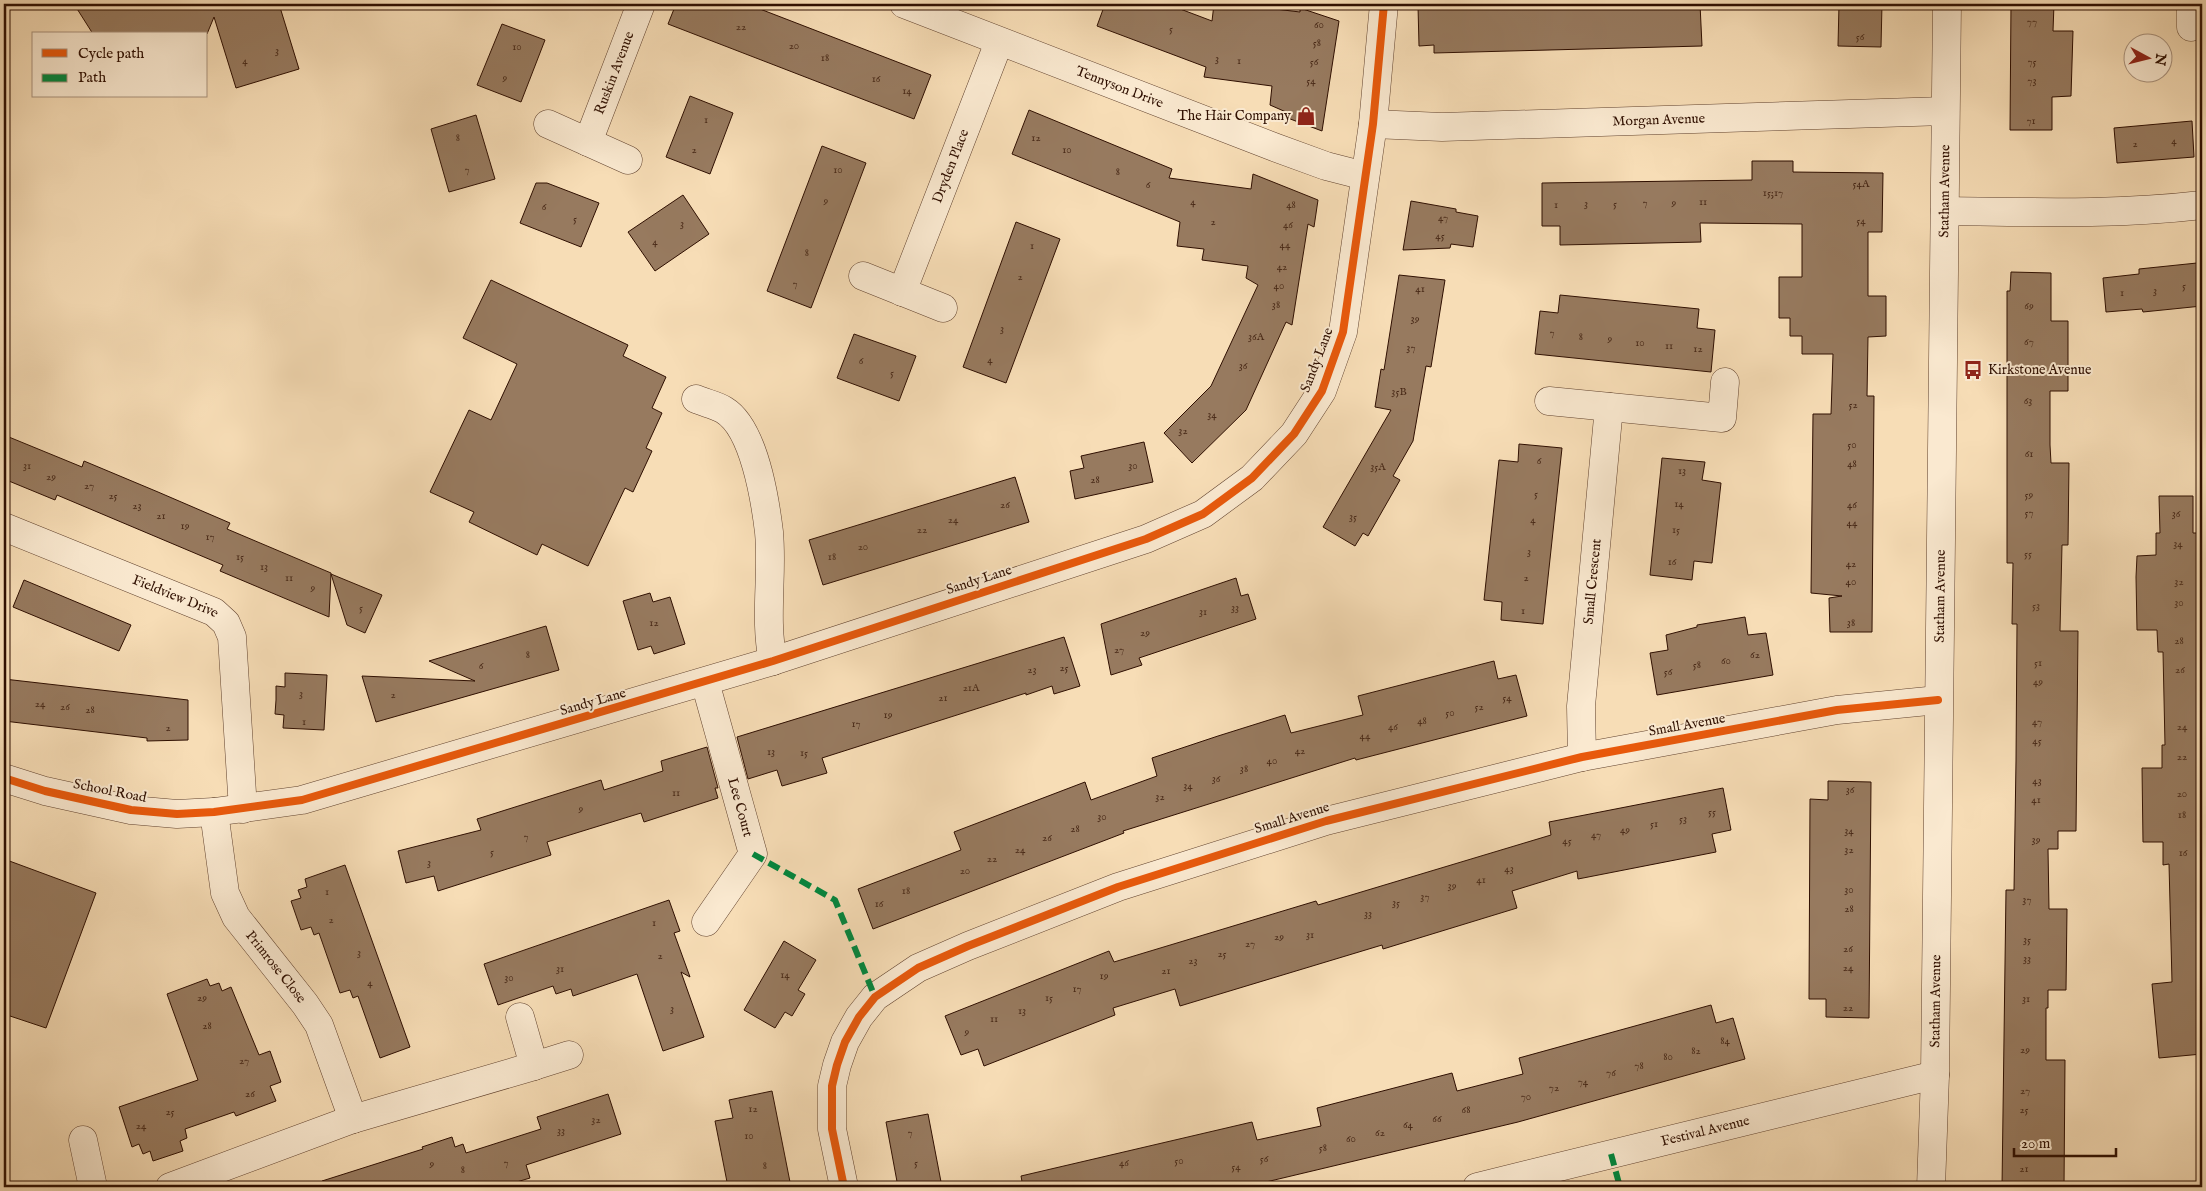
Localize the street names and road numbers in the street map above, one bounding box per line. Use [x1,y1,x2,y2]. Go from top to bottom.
street label: Ruskin Avenue [590,28,639,117]
street label: Tennyson Drive [1073,62,1166,113]
street label: Morgan Avenue [1612,110,1706,131]
street label: Dryden Place [928,126,974,206]
street label: Statham Avenue [1935,144,1954,238]
street label: Sandy Lane [1296,325,1338,395]
street label: Small Crescent [1580,538,1606,625]
street label: Statham Avenue [1931,549,1950,643]
street label: Sandy Lane [944,561,1015,599]
street label: Fieldview Drive [130,571,224,622]
street label: Sandy Lane [558,684,629,720]
street label: Small Avenue [1647,709,1727,741]
street label: School Road [72,775,149,807]
street label: Lee Court [723,776,757,839]
street label: Small Avenue [1252,798,1332,838]
street label: Primrose Close [241,927,310,1007]
street label: Statham Avenue [1926,954,1945,1048]
street label: Festival Avenue [1659,1112,1752,1151]

